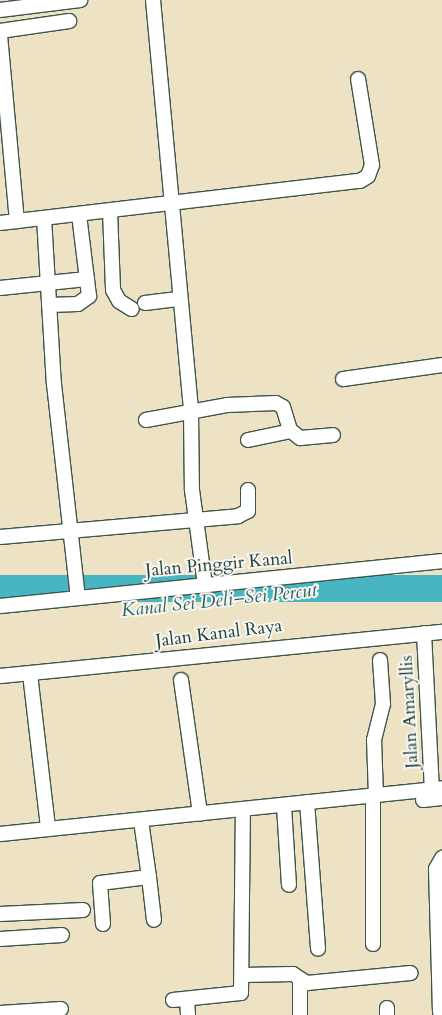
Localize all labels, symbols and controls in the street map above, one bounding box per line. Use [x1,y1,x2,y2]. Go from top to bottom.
street label: Jalan Pinggir Kanal [145,548,293,582]
water label: Kanal Sei Deli–Sei Percut [120,579,318,623]
street label: Jalan Kanal Raya [154,616,284,652]
street label: Jalan Amaryllis [396,655,424,769]

